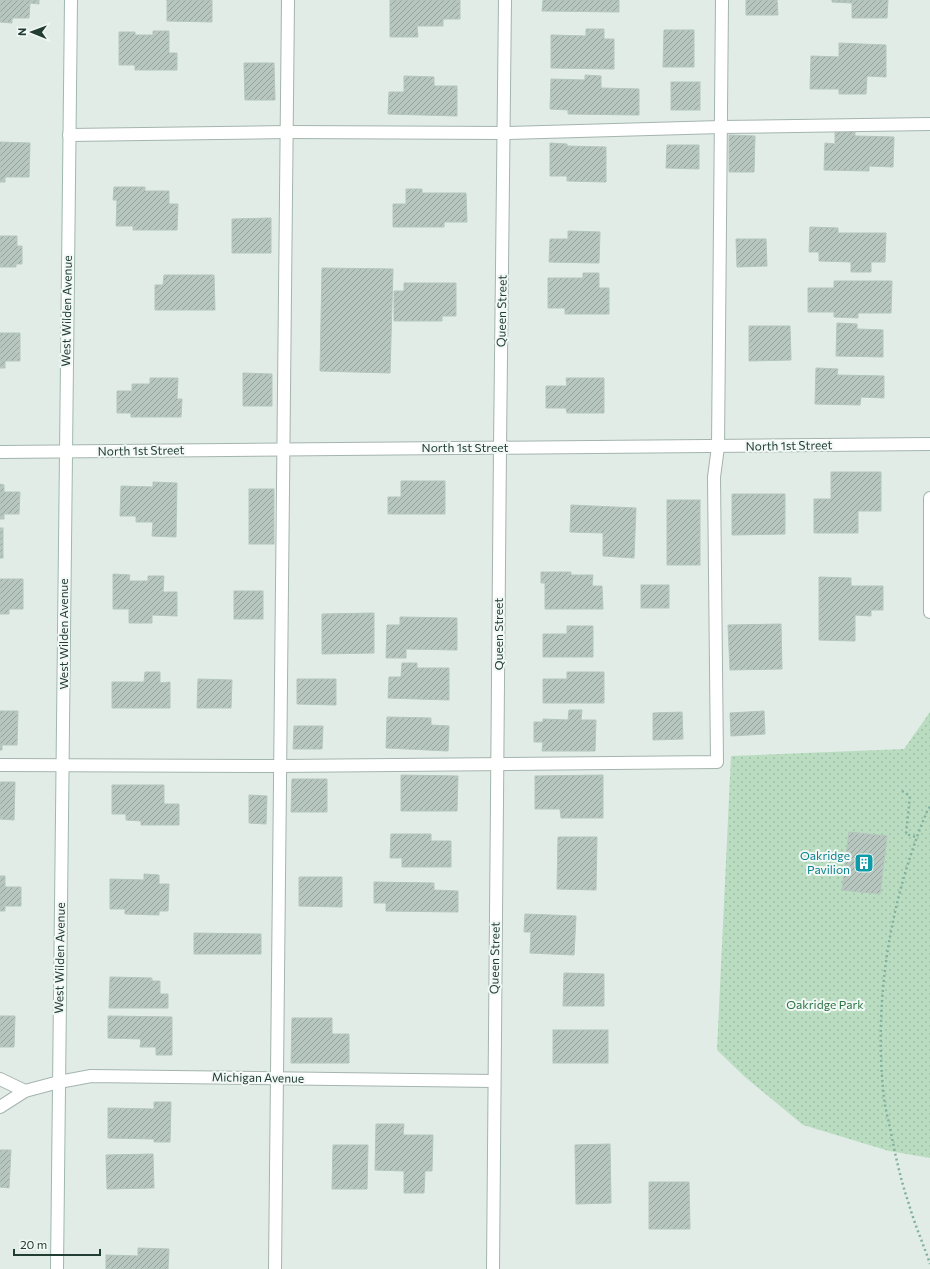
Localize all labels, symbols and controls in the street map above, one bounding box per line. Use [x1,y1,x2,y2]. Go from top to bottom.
north arrow [12,12,52,52]
text: N [15,28,28,36]
street label: West Wilden Avenue [58,255,74,367]
street label: Queen Street [493,275,509,347]
street label: North 1st Street [745,437,833,453]
street label: North 1st Street [422,440,508,454]
street label: North 1st Street [97,442,185,458]
street label: West Wilden Avenue [56,578,70,690]
street label: Queen Street [491,598,505,670]
place label: Oakridge Pavilion [800,848,850,876]
building icon: Oakridge Pavilion [853,852,875,874]
street label: West Wilden Avenue [51,902,67,1014]
street label: Queen Street [486,922,502,994]
park label: Oakridge Park [786,997,864,1011]
street label: Michigan Avenue [212,1069,304,1085]
scale bar [14,1231,100,1257]
text: 20 m [20,1237,47,1251]

